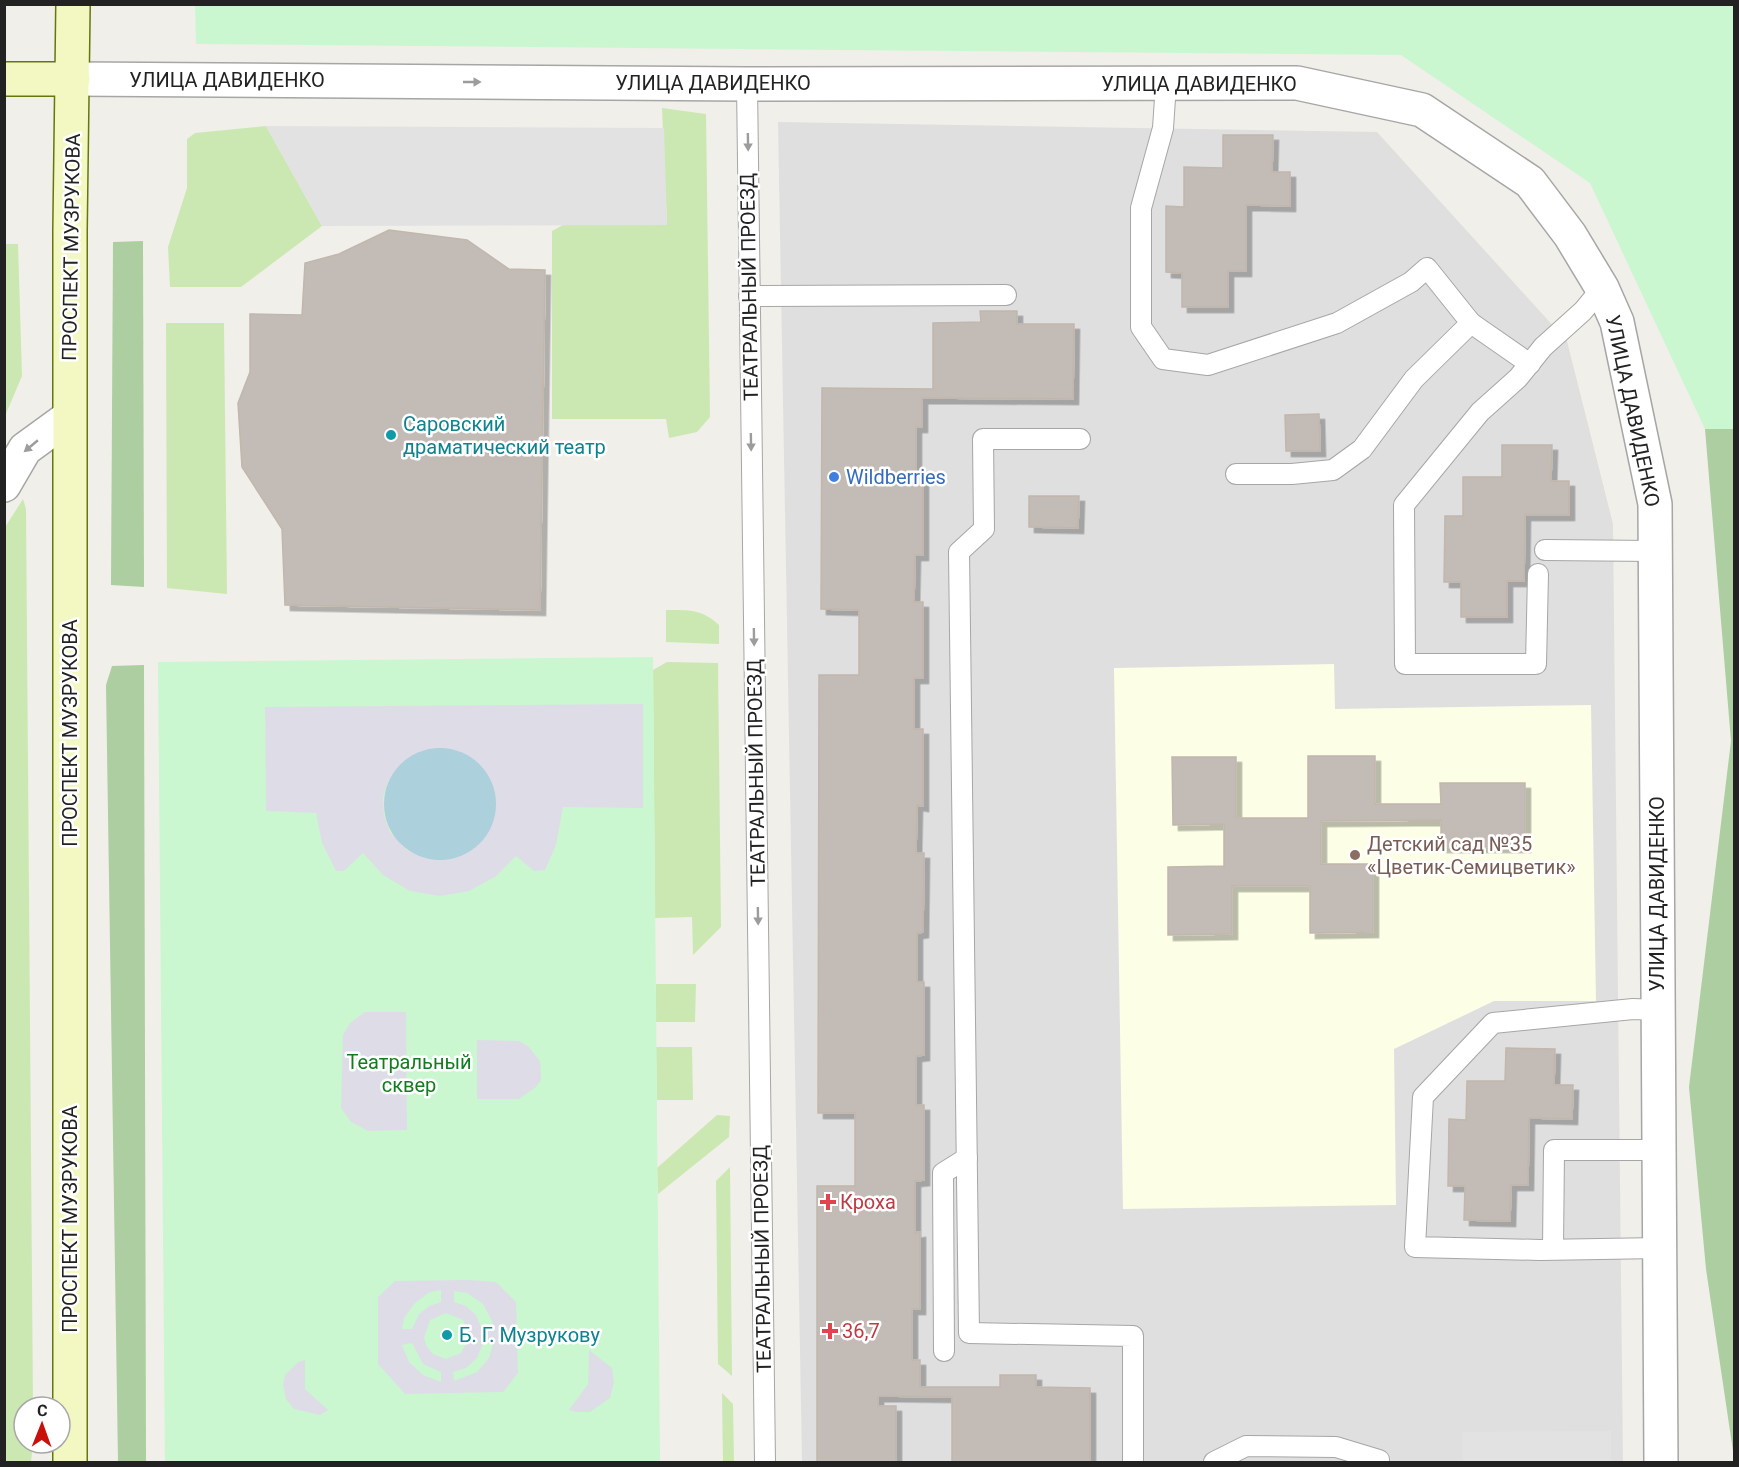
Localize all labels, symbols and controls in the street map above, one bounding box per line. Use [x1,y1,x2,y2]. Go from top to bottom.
street label: УЛИЦА ДАВИДЕНКО [129,68,325,92]
street label: УЛИЦА ДАВИДЕНКО [615,71,811,95]
street label: УЛИЦА ДАВИДЕНКО [1101,72,1297,96]
one-way arrow [463,77,482,87]
street label: ПРОСПЕКТ МУЗРУКОВА [57,133,85,361]
one-way arrow [743,133,753,152]
street label: ТЕАТРАЛЬНЫЙ ПРОЕЗД [735,173,763,401]
street label: УЛИЦА ДАВИДЕНКО [1601,313,1665,509]
place label: Саровский драматический театр [403,412,606,459]
marker: Саровский драматический театр [384,428,398,442]
one-way arrow [746,433,756,452]
one-way arrow [24,439,39,452]
place label: Wildberries [846,465,946,489]
marker: Wildberries [827,470,841,484]
street label: ПРОСПЕКТ МУЗРУКОВА [58,619,82,847]
one-way arrow [749,628,759,647]
street label: ТЕАТРАЛЬНЫЙ ПРОЕЗД [742,659,770,887]
street label: УЛИЦА ДАВИДЕНКО [1645,796,1669,992]
place label: Детский сад №35 «Цветик-Семицветик» [1367,832,1576,879]
marker: Детский сад №35 «Цветик-Семицветик» [1348,848,1362,862]
one-way arrow [753,907,763,926]
park label: Театральный сквер [346,1050,472,1097]
street label: ПРОСПЕКТ МУЗРУКОВА [58,1105,82,1333]
street label: ТЕАТРАЛЬНЫЙ ПРОЕЗД [748,1145,776,1373]
place label: Кроха [840,1190,896,1214]
marker: Кроха [821,1195,835,1209]
place label: 36,7 [842,1319,880,1343]
place label: Б. Г. Музрукову [459,1323,600,1347]
marker: 36,7 [823,1324,837,1338]
marker: Б. Г. Музрукову [440,1328,454,1342]
north arrow [12,1395,72,1455]
text: С [37,1401,48,1420]

